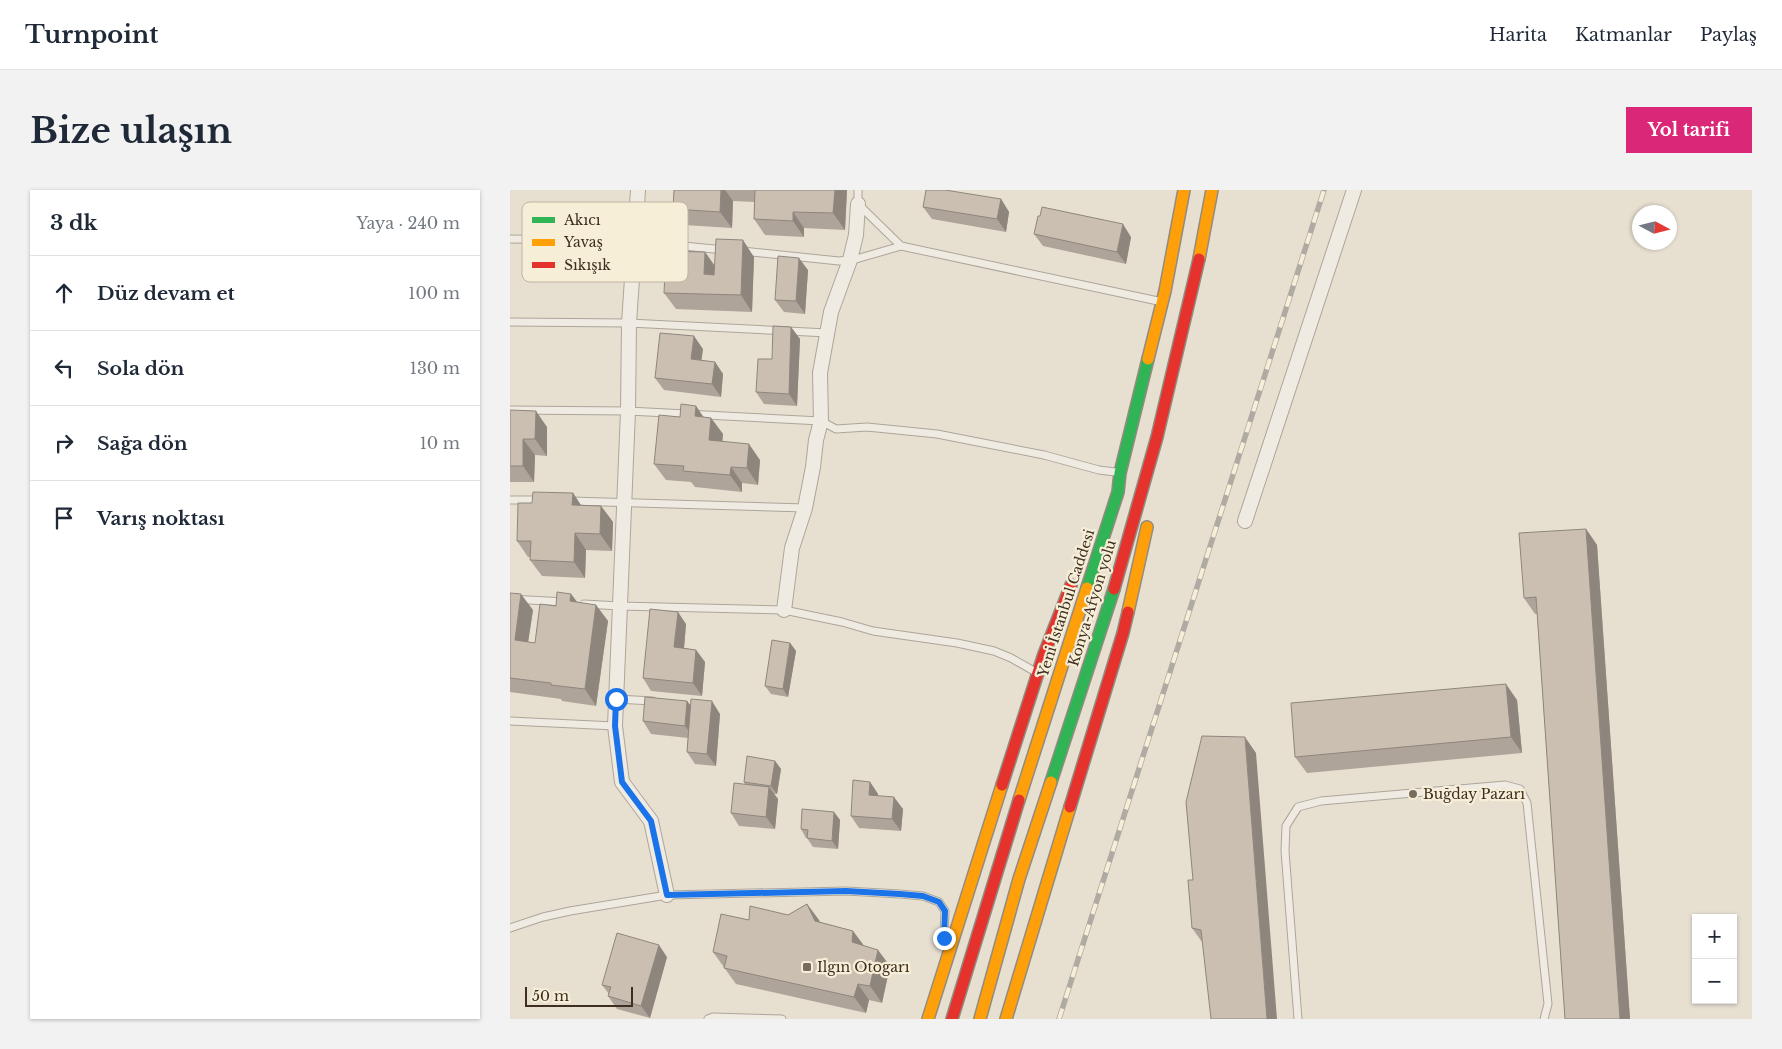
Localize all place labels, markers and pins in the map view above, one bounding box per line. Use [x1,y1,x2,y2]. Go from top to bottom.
place label: Buğday Pazarı [1423,785,1525,803]
marker: Buğday Pazarı [1407,788,1419,800]
place label: Ilgın Otogarı [817,958,910,976]
marker: Ilgın Otogarı [801,961,813,973]

